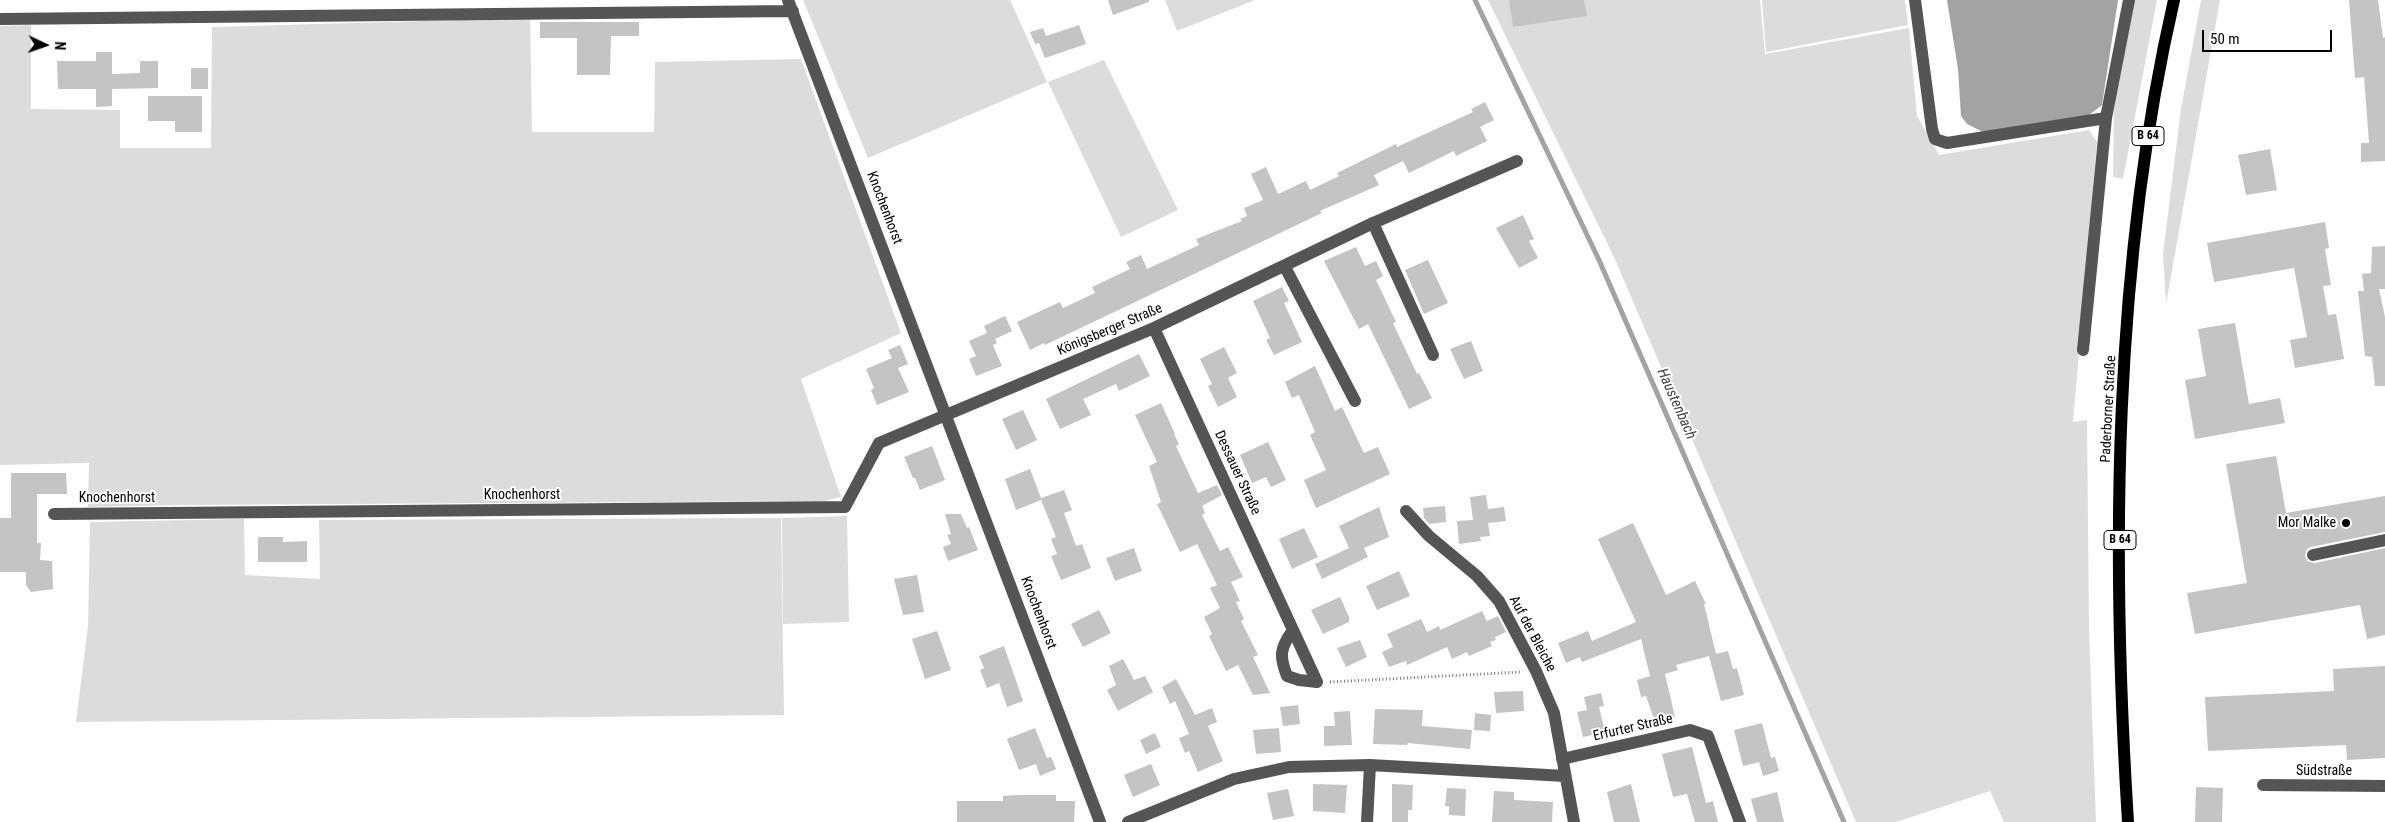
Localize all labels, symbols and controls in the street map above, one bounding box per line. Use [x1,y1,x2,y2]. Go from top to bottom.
north arrow [20,20,70,70]
scale bar [2205,20,2335,52]
text: 50 m [2210,30,2240,48]
text: N [52,41,68,50]
road number: B 64 [2132,126,2164,146]
street label: Knochenhorst [862,169,906,247]
street label: Königsberger Straße [1055,300,1165,360]
street label: Paderborner Straße [2098,355,2120,463]
water label: Haustenbach [1652,366,1700,442]
street label: Dessauer Straße [1210,428,1264,518]
street label: Knochenhorst [484,487,560,503]
street label: Knochenhorst [79,490,155,506]
place label: Mor Malke [2278,515,2336,531]
marker: Mor Malke [2340,517,2352,529]
road number: B 64 [2104,530,2136,550]
street label: Knochenhorst [1016,574,1060,652]
street label: Auf der Bleiche [1505,593,1559,675]
street label: Erfurter Straße [1592,711,1674,745]
street label: Südstraße [2296,763,2352,779]

